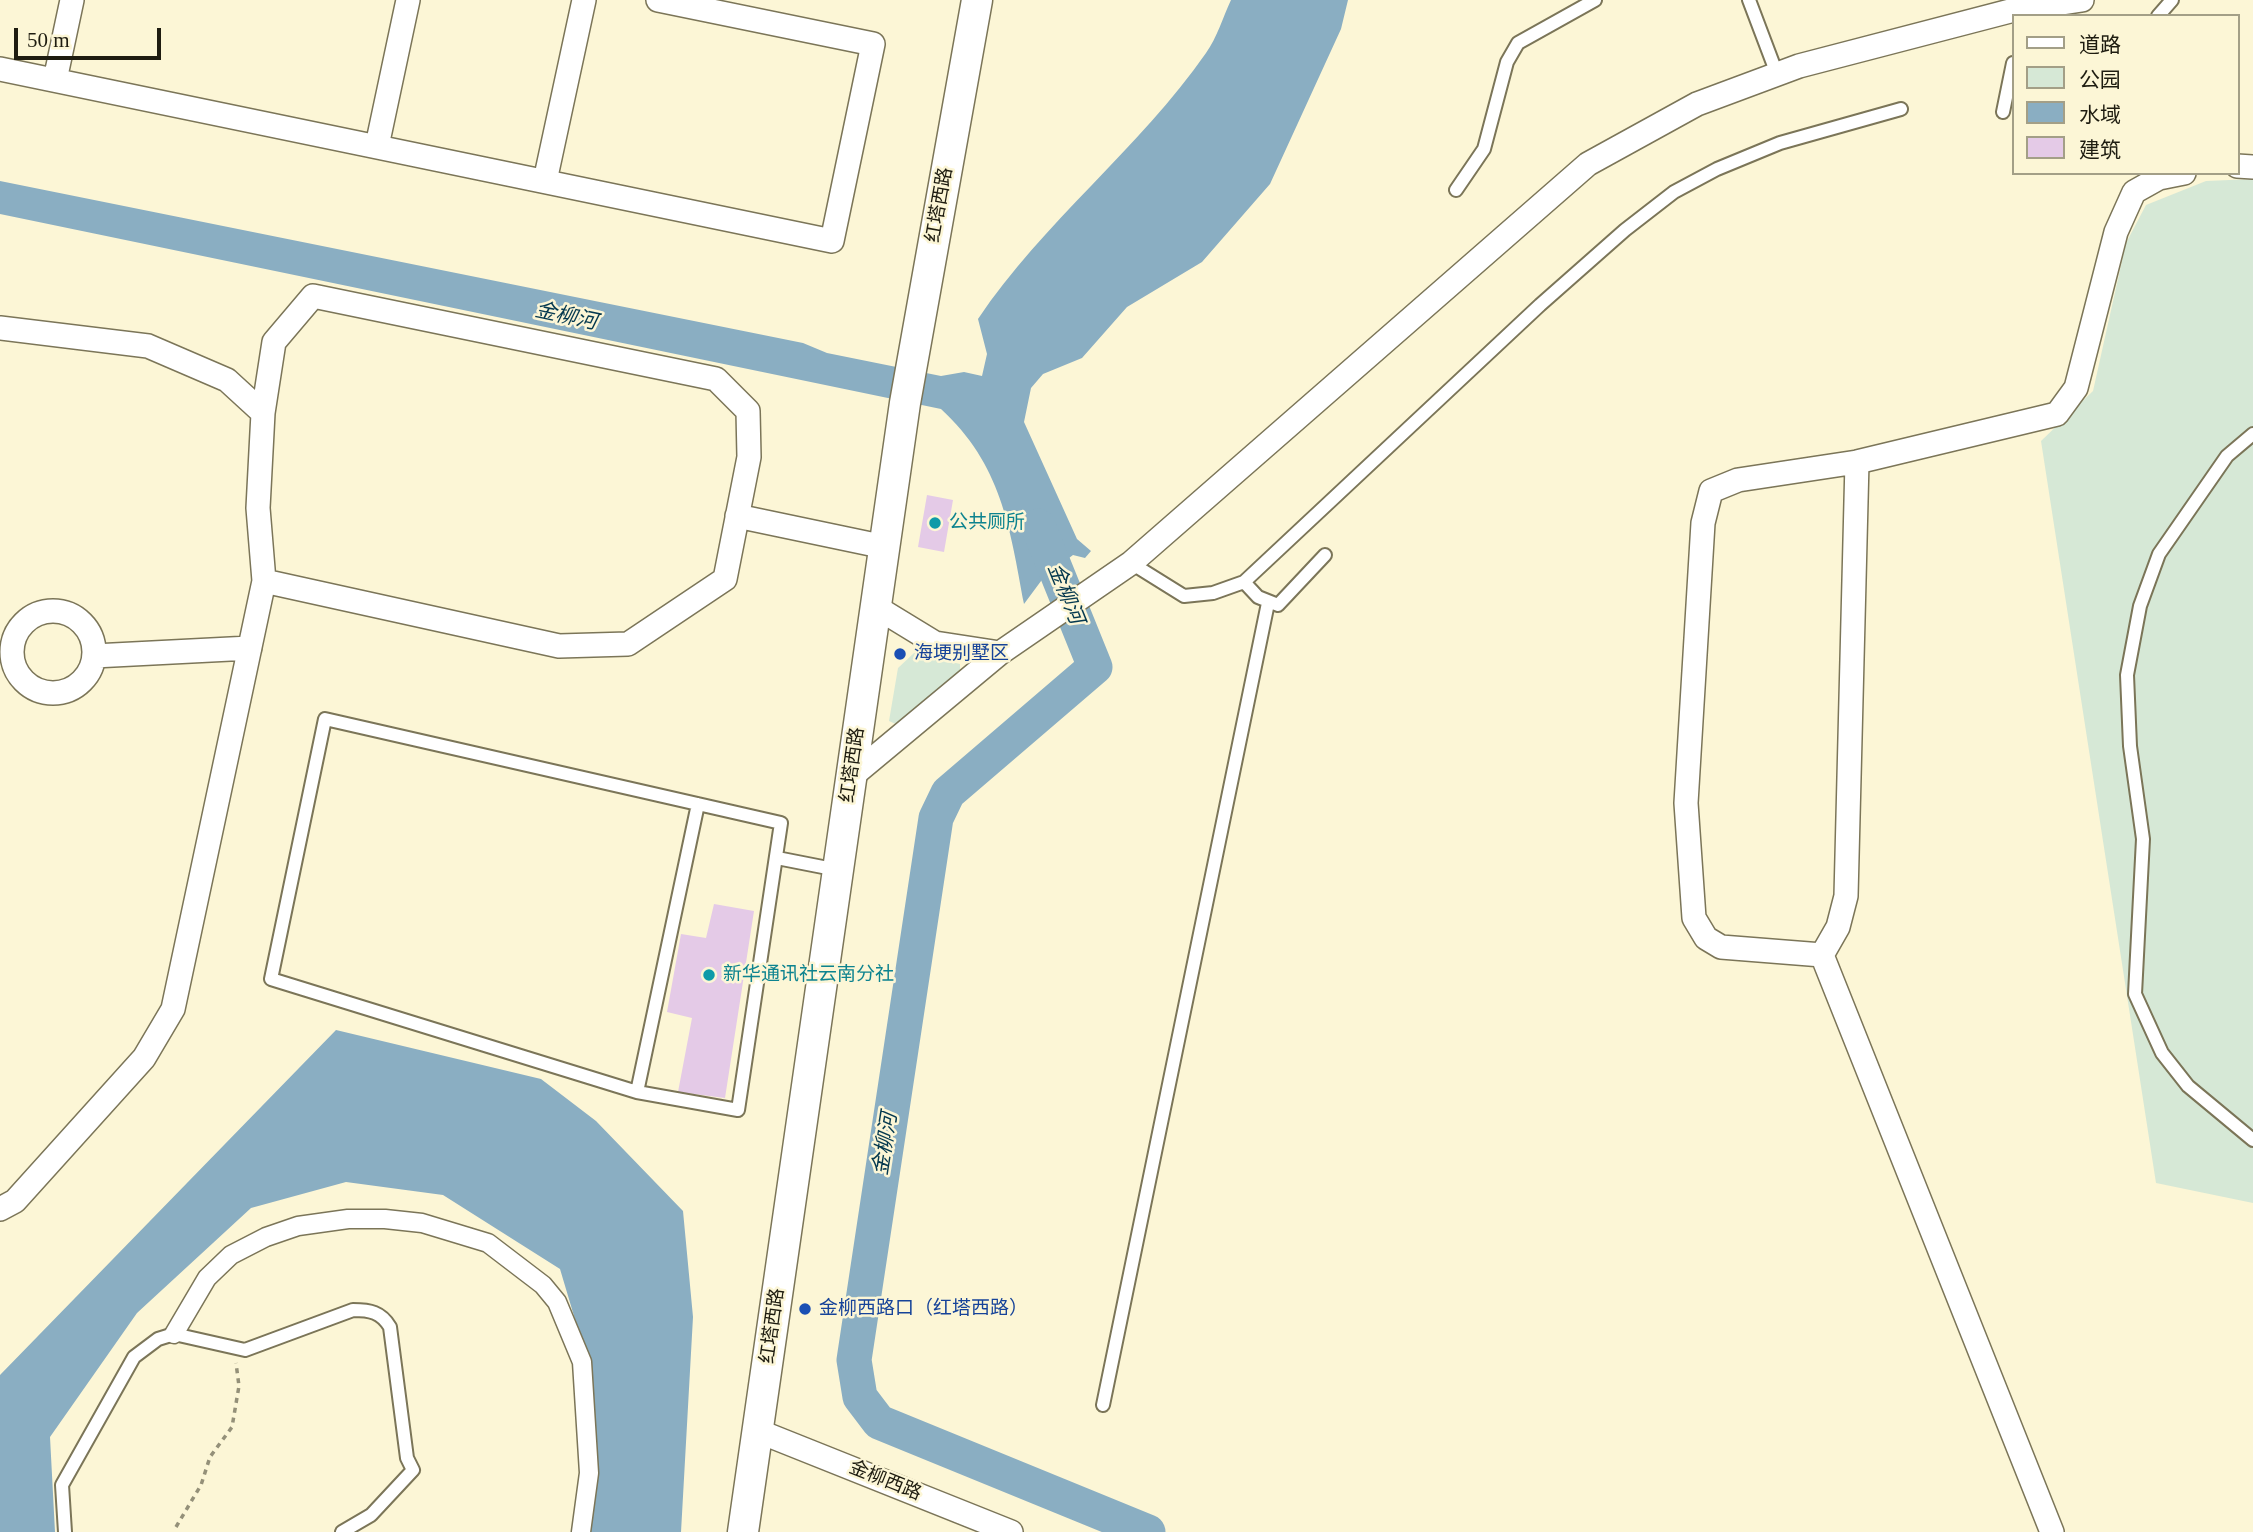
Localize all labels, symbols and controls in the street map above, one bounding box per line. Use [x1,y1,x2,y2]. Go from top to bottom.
scale bar [18,14,164,58]
legend [2011,14,2239,175]
text: 50 m [27,28,70,52]
text: 道路 [2079,33,2121,57]
text: 公园 [2079,68,2121,92]
text: 水域 [2079,103,2121,127]
text: 建筑 [2079,138,2121,162]
street label: 红塔西路 [922,166,958,244]
water label: 金柳河 [533,298,599,336]
place label: 公共厕所 [949,512,1025,534]
marker: 公共厕所 [927,515,943,531]
water label: 金柳河 [1042,560,1088,628]
place label: 海埂别墅区 [914,643,1009,665]
marker: 海埂别墅区 [892,646,908,662]
street label: 红塔西路 [836,726,870,804]
place label: 新华通讯社云南分社 [723,964,894,986]
marker: 新华通讯社云南分社 [701,967,717,983]
water label: 金柳河 [869,1111,903,1177]
street label: 红塔西路 [756,1287,790,1365]
place label: 金柳西路口（红塔西路） [819,1298,1028,1320]
marker: 金柳西路口（红塔西路） [797,1301,813,1317]
street label: 金柳西路 [845,1456,925,1506]

